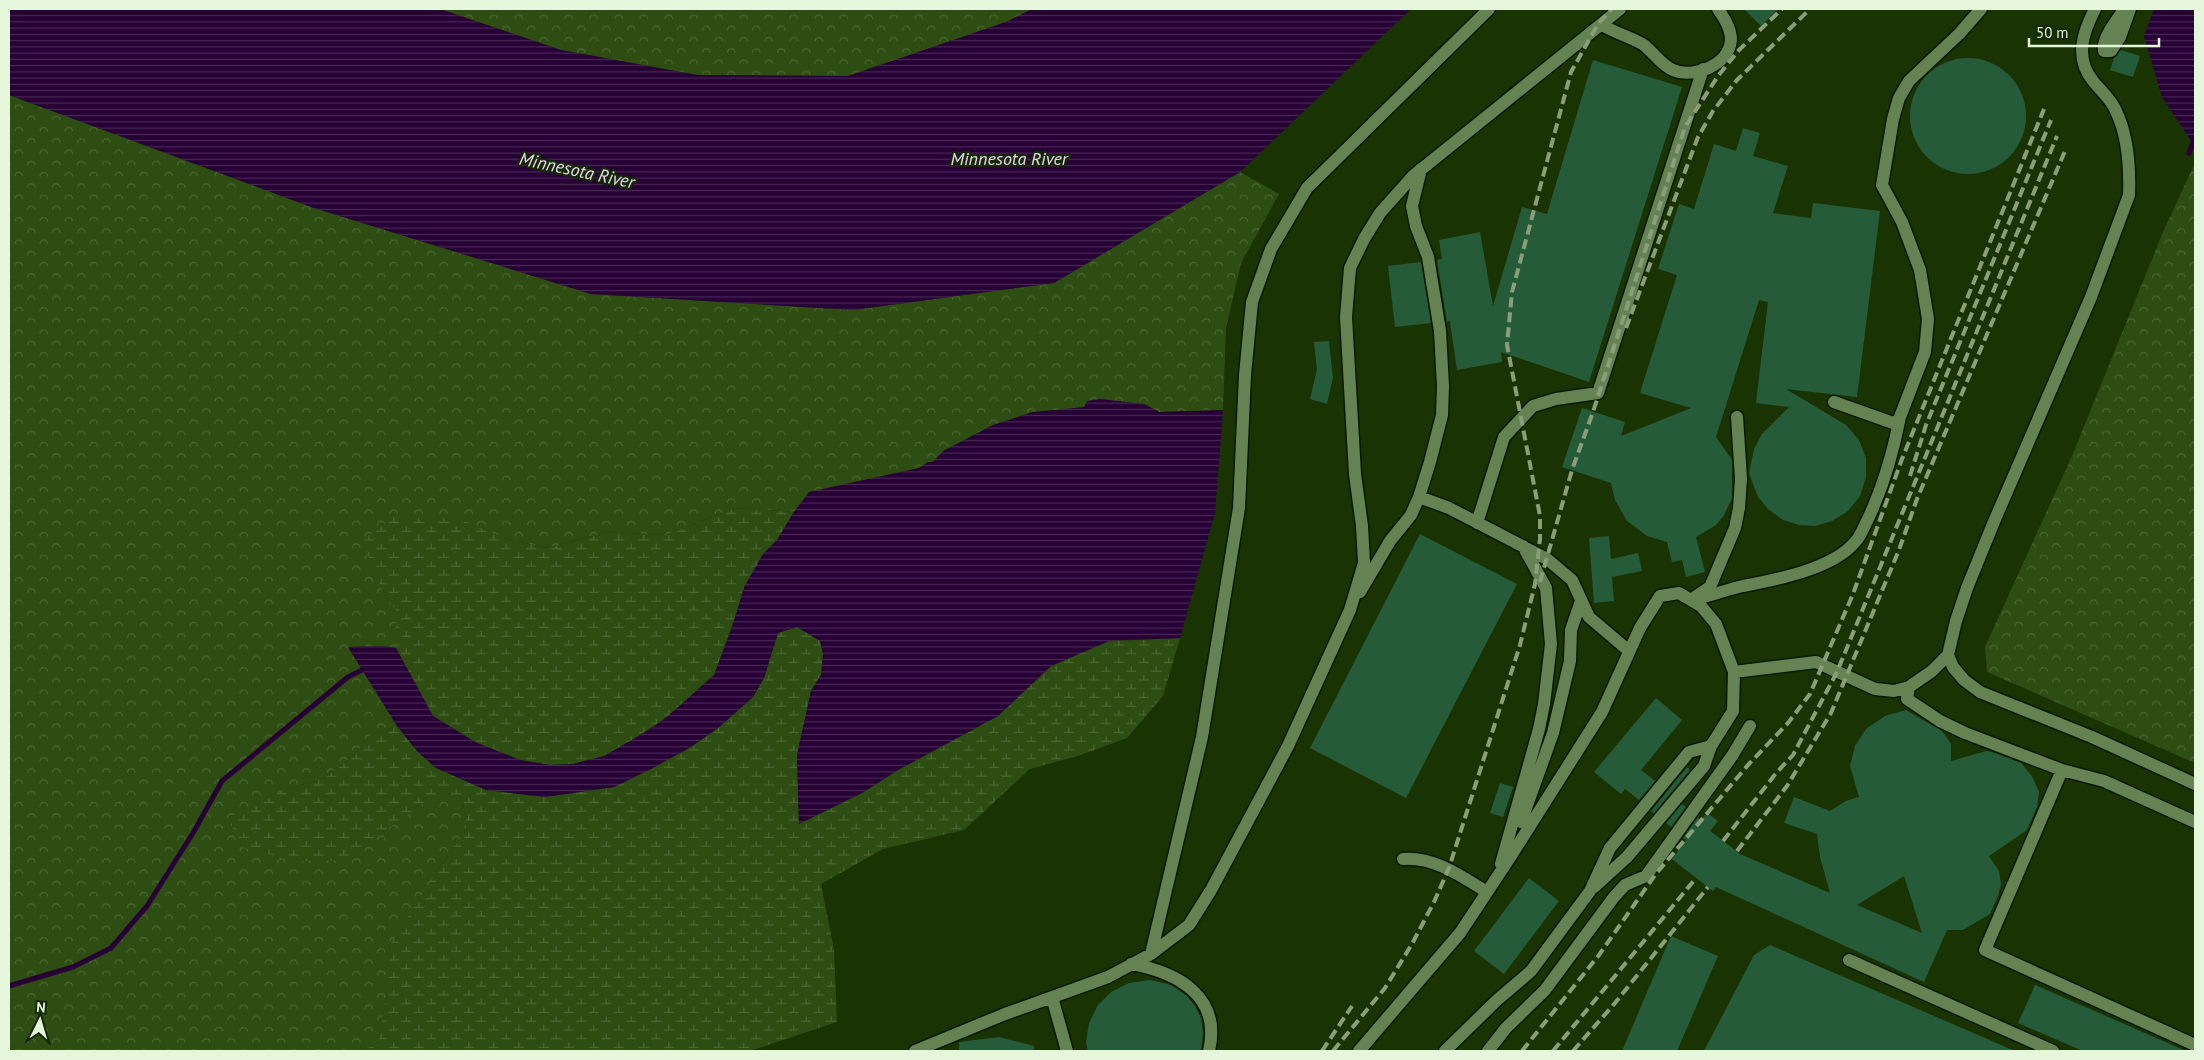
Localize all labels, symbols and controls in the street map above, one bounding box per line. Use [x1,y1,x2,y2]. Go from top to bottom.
scale bar [2029,15,2159,47]
text: 50 m [2036,23,2069,42]
water label: Minnesota River [517,147,638,194]
water label: Minnesota River [950,147,1069,170]
north arrow [15,995,65,1045]
text: N [36,998,47,1016]

